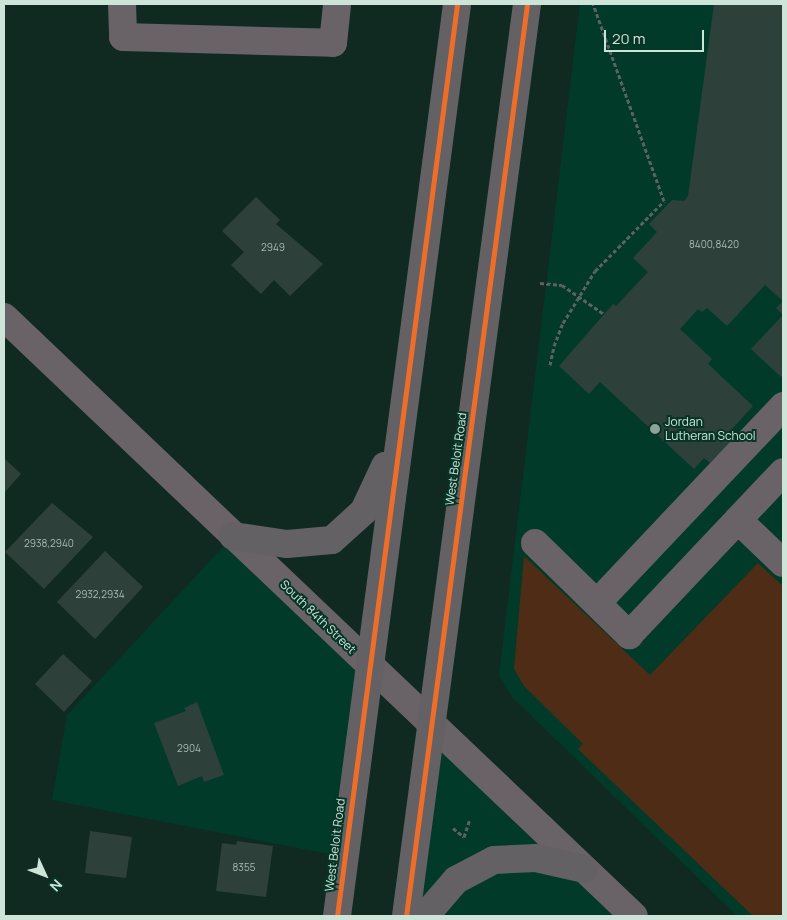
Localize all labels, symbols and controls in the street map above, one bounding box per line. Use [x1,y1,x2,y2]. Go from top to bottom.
scale bar [607,20,707,52]
text: 20 m [612,28,645,49]
house number: 8400,8420 [689,239,739,251]
house number: 2949 [261,242,285,254]
street label: West Beloit Road [442,412,470,506]
place label: Jordan Lutheran School [665,415,756,443]
marker: Jordan Lutheran School [649,423,661,435]
house number: 2938,2940 [24,538,74,550]
street label: South 84th Street [277,577,359,657]
house number: 2932,2934 [75,589,125,601]
house number: 2904 [177,743,201,755]
street label: West Beloit Road [322,798,348,892]
north arrow [20,850,70,900]
house number: 8355 [233,862,255,874]
text: N [46,875,67,896]

